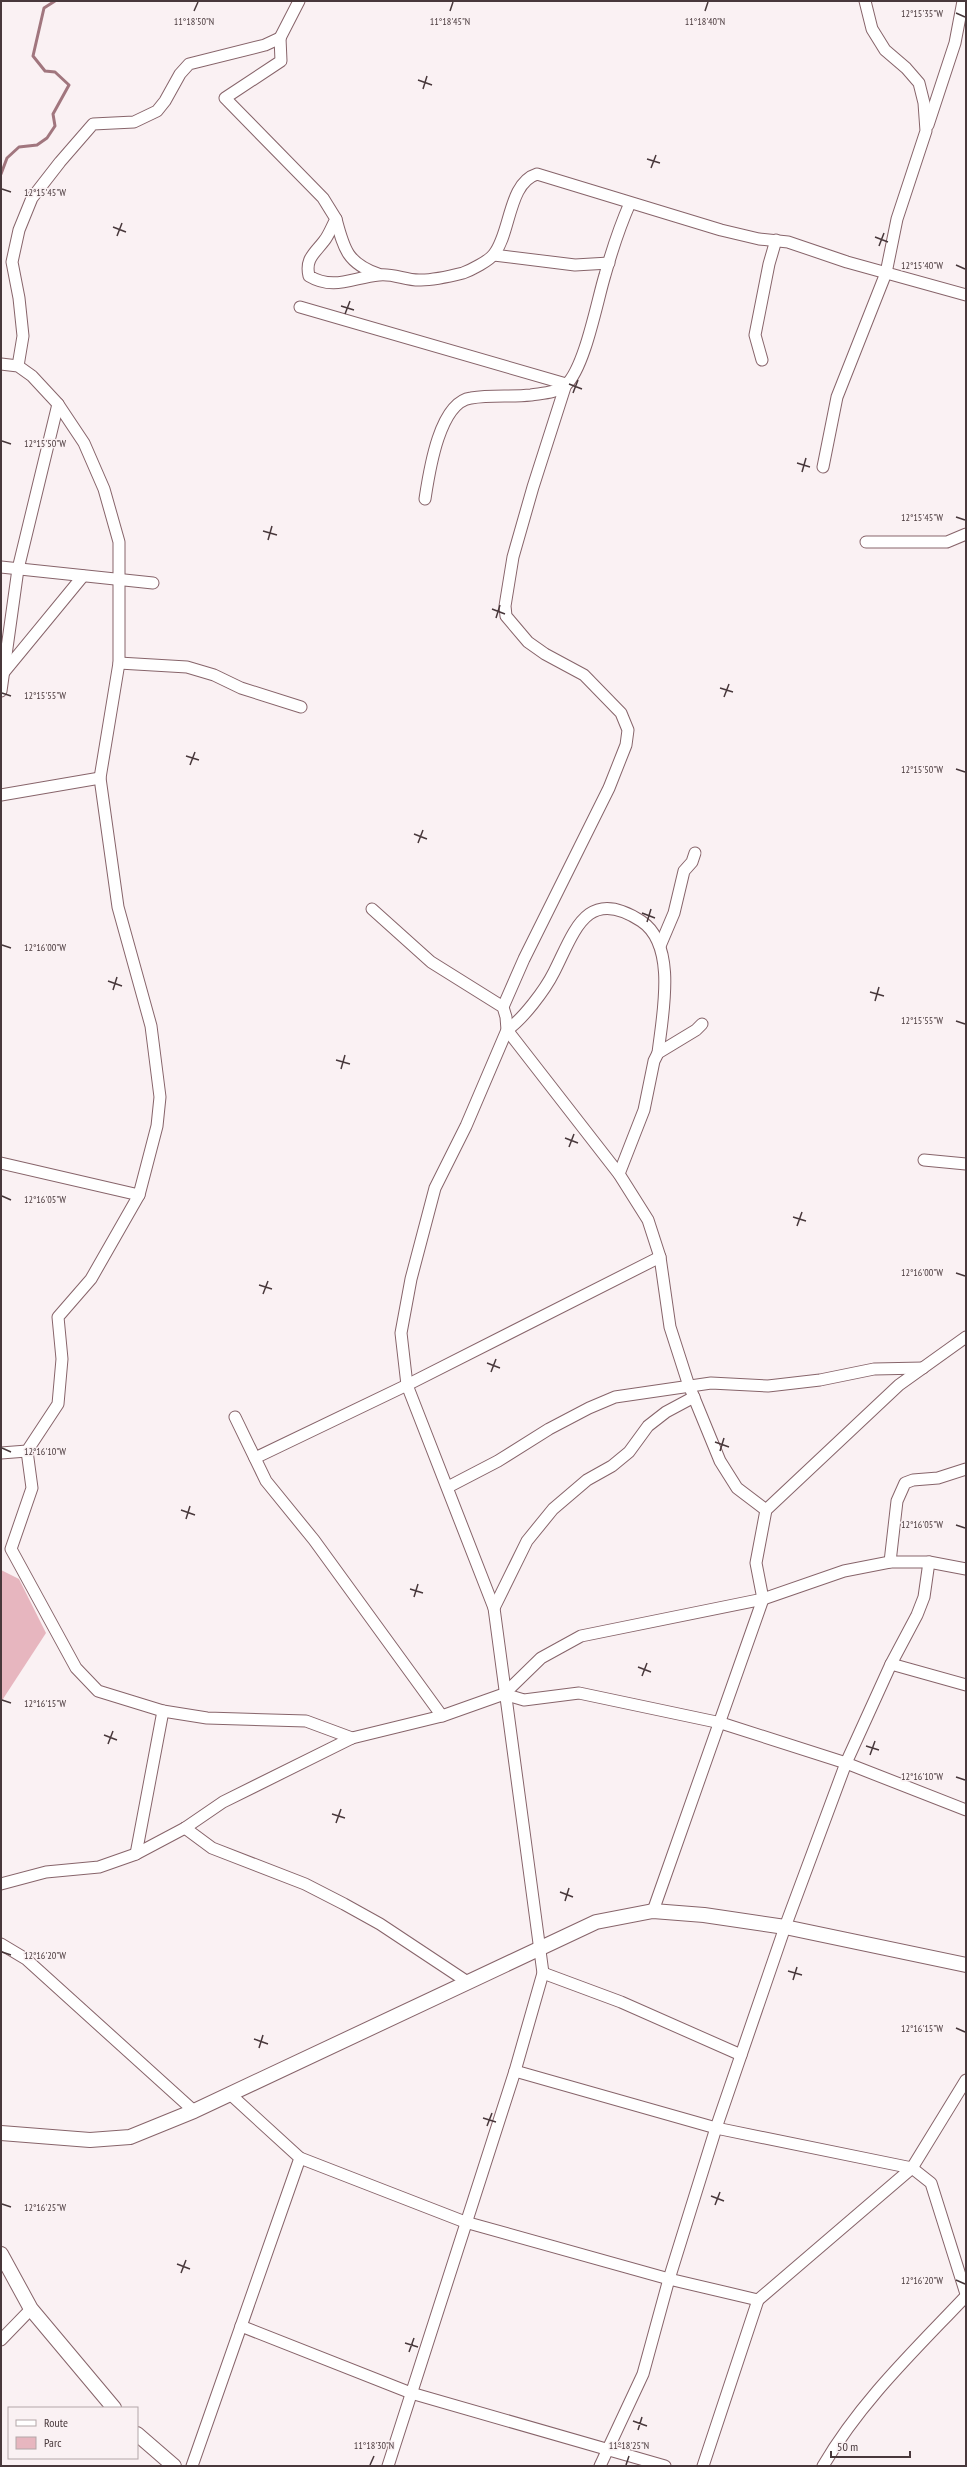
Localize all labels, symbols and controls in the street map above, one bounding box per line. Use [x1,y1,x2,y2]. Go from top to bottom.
text: 12°15'35"W [901,7,943,20]
text: 11°18'50"N [174,15,214,28]
text: 11°18'45"N [430,15,470,28]
text: 11°18'40"N [685,15,725,28]
text: 12°15'45"W [24,186,66,199]
text: 12°15'40"W [901,259,943,272]
text: 12°15'50"W [24,437,66,450]
text: 12°15'45"W [901,511,943,524]
text: 12°15'55"W [24,689,66,702]
text: 12°15'50"W [901,763,943,776]
text: 12°16'00"W [24,941,66,954]
text: 12°15'55"W [901,1014,943,1027]
text: 12°16'05"W [24,1193,66,1206]
text: 12°16'00"W [901,1266,943,1279]
text: 12°16'10"W [24,1445,66,1458]
text: 12°16'05"W [901,1518,943,1531]
text: 12°16'15"W [24,1697,66,1710]
text: 12°16'10"W [901,1770,943,1783]
text: 12°16'20"W [24,1949,66,1962]
text: 12°16'15"W [901,2022,943,2035]
text: 12°16'25"W [24,2201,66,2214]
text: 12°16'20"W [901,2274,943,2287]
legend [8,2407,138,2459]
text: Route [44,2415,68,2430]
scale bar [831,2433,910,2459]
text: Parc [44,2435,62,2450]
text: 11°18'30"N [354,2439,394,2452]
text: 11°18'25"N [609,2439,649,2452]
text: 50 m [837,2439,858,2454]

